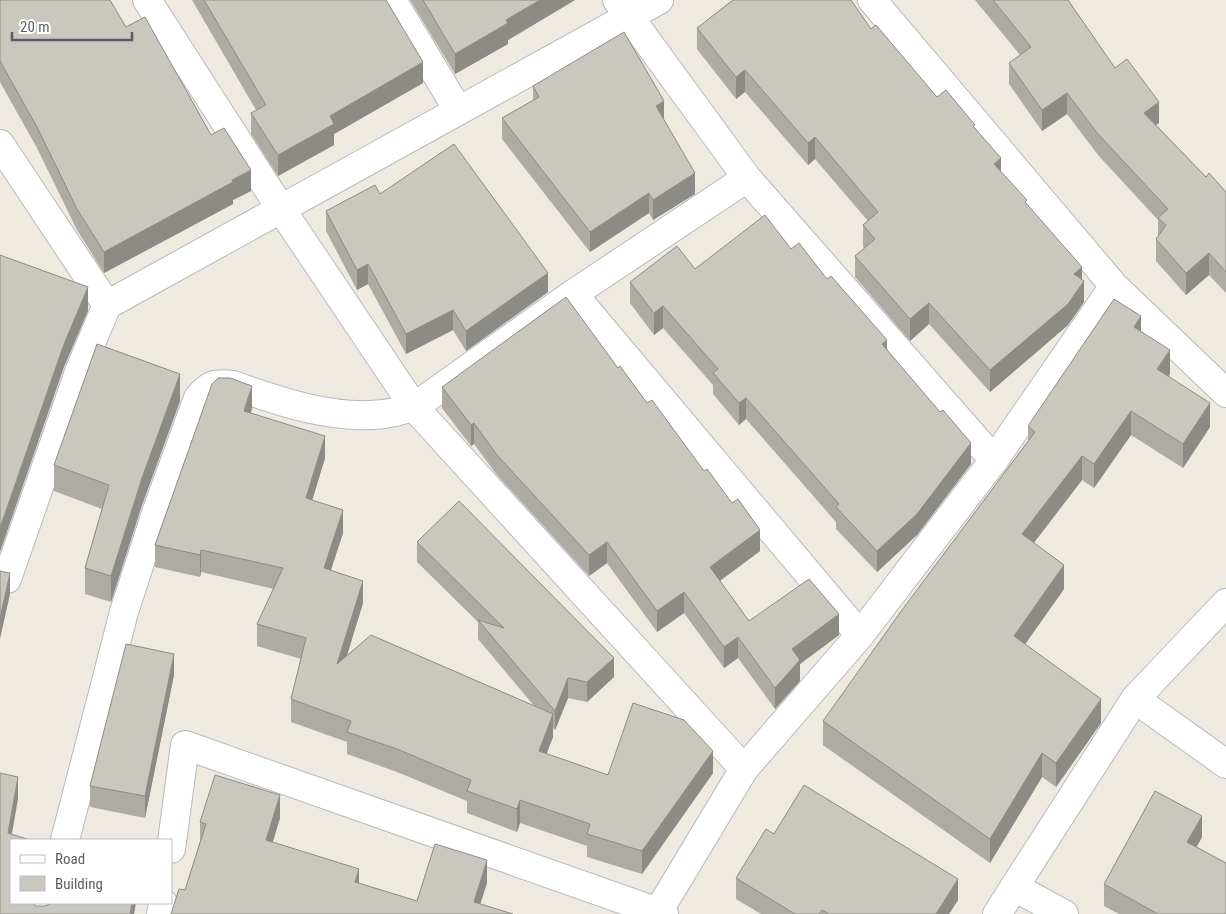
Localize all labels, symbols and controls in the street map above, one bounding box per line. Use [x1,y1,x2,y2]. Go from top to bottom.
scale bar [12,10,132,42]
text: 20 m [20,18,50,36]
legend [10,839,172,904]
text: Road [55,850,85,868]
text: Building [55,875,103,893]

